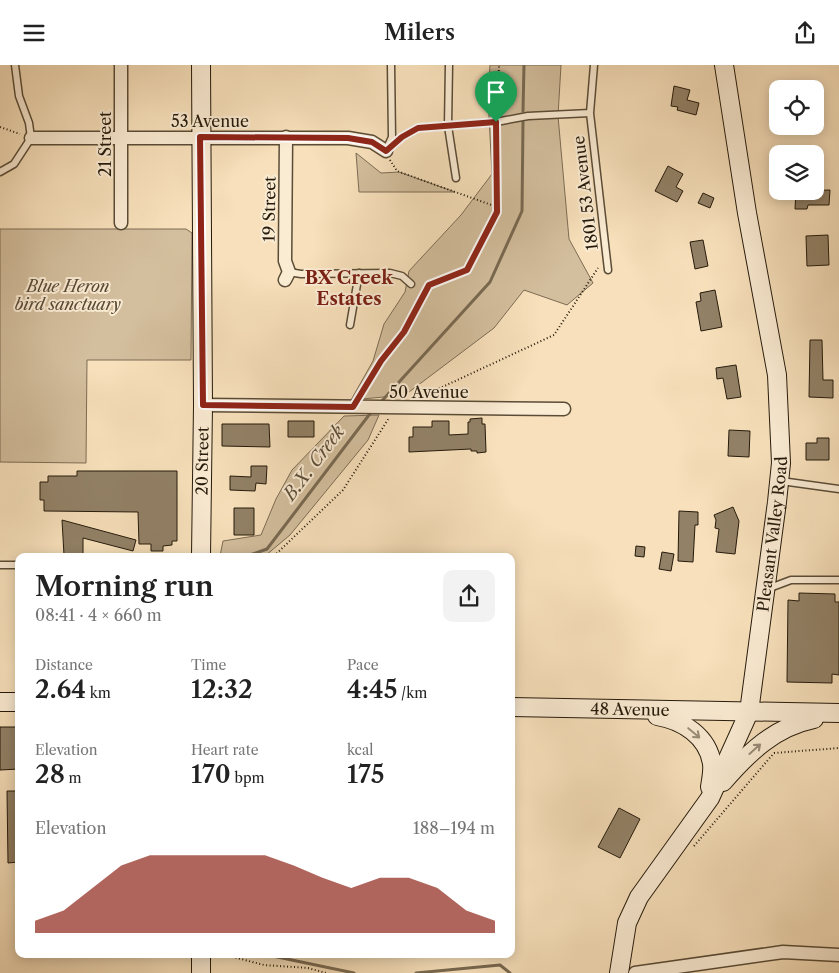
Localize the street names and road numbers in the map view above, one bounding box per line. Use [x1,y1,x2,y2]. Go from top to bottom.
street label: 21 Street [95,111,115,177]
street label: 53 Avenue [171,111,249,131]
street label: 1801 53 Avenue [568,135,602,251]
street label: 19 Street [258,176,280,242]
street label: 50 Avenue [389,382,469,402]
street label: 20 Street [191,426,213,496]
street label: Pleasant Valley Road [752,456,791,613]
street label: 48 Avenue [590,698,670,720]

